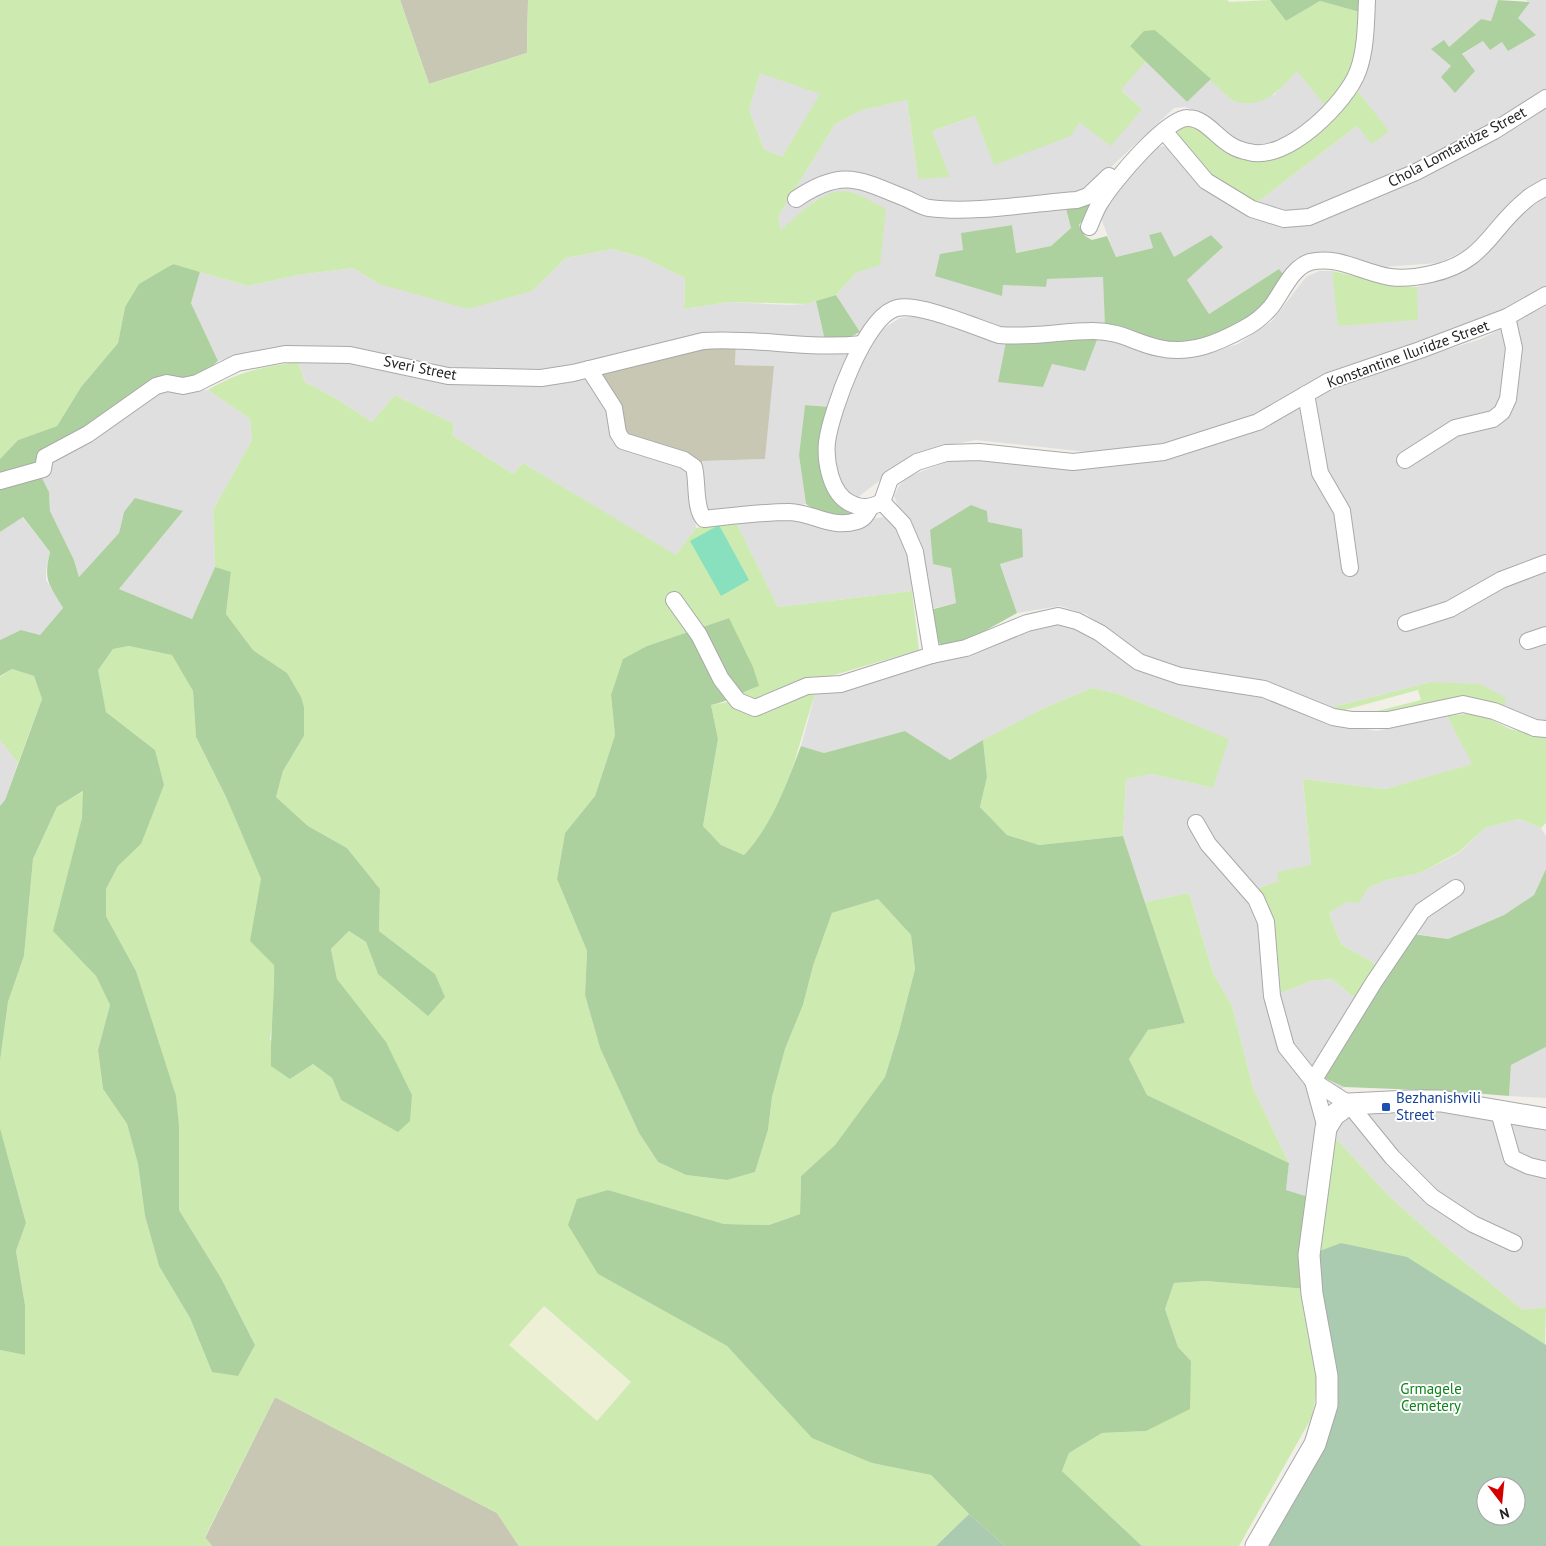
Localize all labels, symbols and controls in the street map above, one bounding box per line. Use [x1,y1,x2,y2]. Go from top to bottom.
street label: Chola Lomtatidze Street [1384,102,1529,191]
street label: Konstantine Iluridze Street [1324,315,1491,392]
street label: Sveri Street [382,351,458,384]
place label: Bezhanishvili Street [1396,1088,1481,1124]
marker: Bezhanishvili Street [1380,1101,1392,1113]
park label: Grmagele Cemetery [1400,1379,1462,1415]
north arrow [1476,1476,1526,1526]
text: N [1498,1504,1511,1523]

